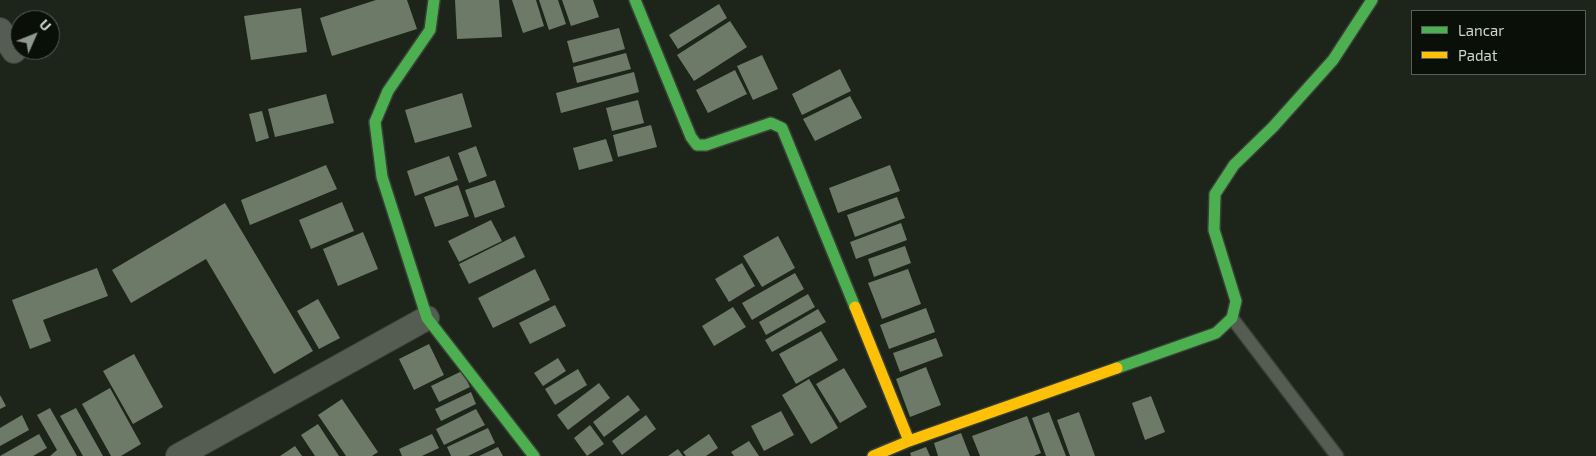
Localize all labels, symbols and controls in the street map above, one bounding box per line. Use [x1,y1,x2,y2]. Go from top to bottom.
north arrow [10,10,60,60]
legend [1411,10,1586,75]
text: U [36,16,55,34]
text: Lancar [1458,21,1504,39]
text: Padat [1458,46,1498,64]

